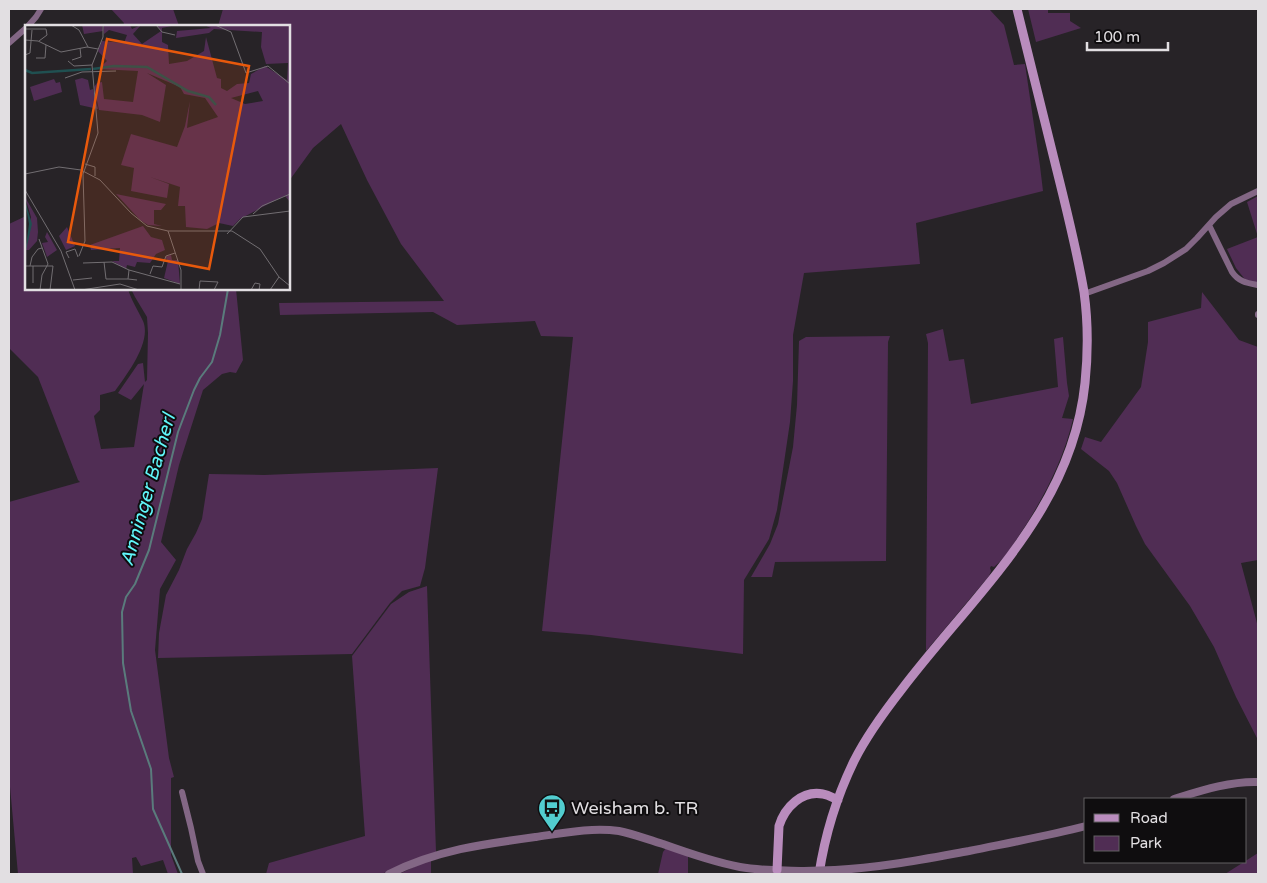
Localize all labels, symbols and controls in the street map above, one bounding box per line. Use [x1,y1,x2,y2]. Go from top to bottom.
scale bar [1087,20,1168,52]
inset map [25,25,290,290]
text: 100 m [1094,28,1140,46]
water label: Anninger Bacherl [116,409,181,568]
bus stop icon: Weisham b. TR [537,793,567,832]
place label: Weisham b. TR [571,797,698,819]
legend [1084,798,1247,863]
text: Road [1130,809,1168,827]
text: Park [1130,834,1162,852]

